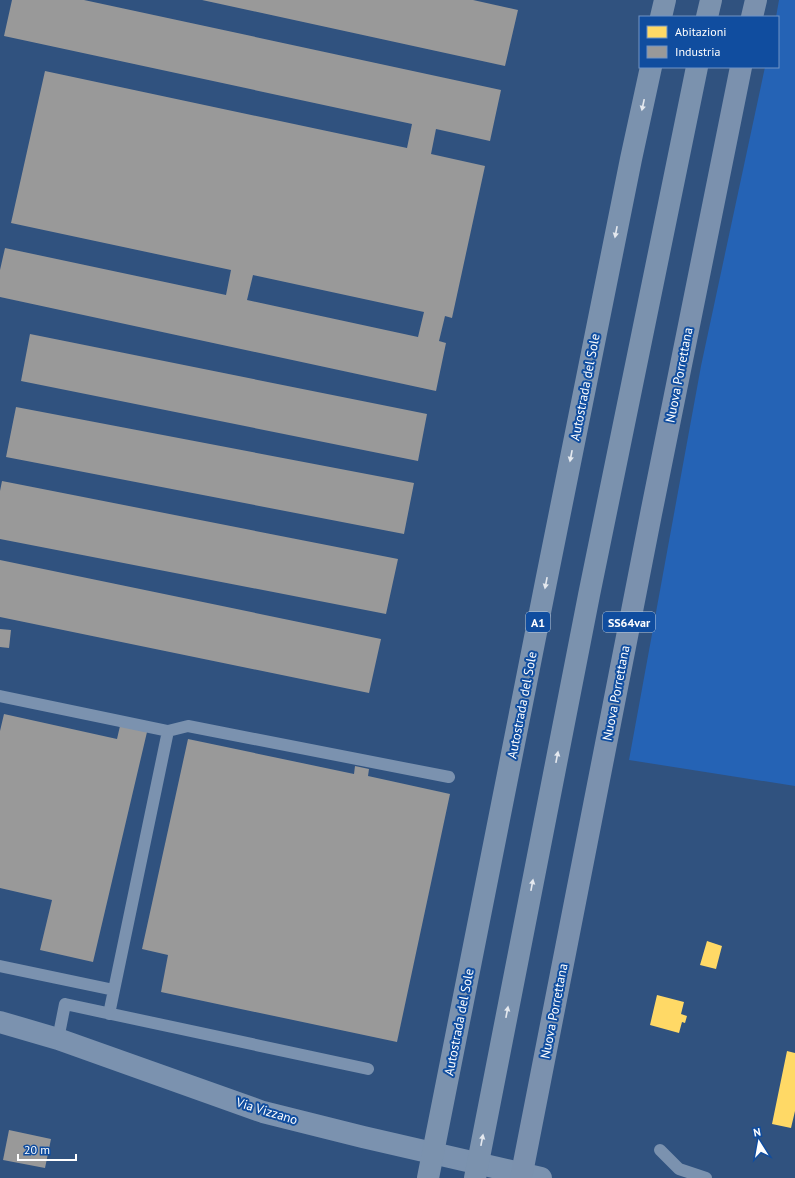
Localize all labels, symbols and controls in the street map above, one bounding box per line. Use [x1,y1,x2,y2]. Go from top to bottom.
legend [639,16,779,68]
text: Abitazioni [675,24,727,39]
text: Industria [675,44,720,59]
one-way arrow [639,99,645,111]
one-way arrow [613,226,619,239]
street label: Nuova Porrettana [661,326,697,424]
street label: Autostrada del Sole [566,332,604,442]
one-way arrow [568,450,574,462]
one-way arrow [543,577,549,590]
road number: A1 [526,612,550,632]
road number: SS64var [603,612,655,632]
street label: Nuova Porrettana [598,644,634,742]
street label: Autostrada del Sole [503,650,541,760]
one-way arrow [554,751,560,763]
one-way arrow [529,878,535,891]
street label: Nuova Porrettana [536,962,572,1060]
street label: Autostrada del Sole [440,967,478,1077]
one-way arrow [505,1006,511,1018]
street label: Via Vizzano [233,1093,300,1128]
north arrow [739,1122,779,1162]
text: N [752,1125,762,1140]
one-way arrow [480,1134,486,1146]
scale bar [18,1136,76,1162]
text: 20 m [24,1142,50,1157]

